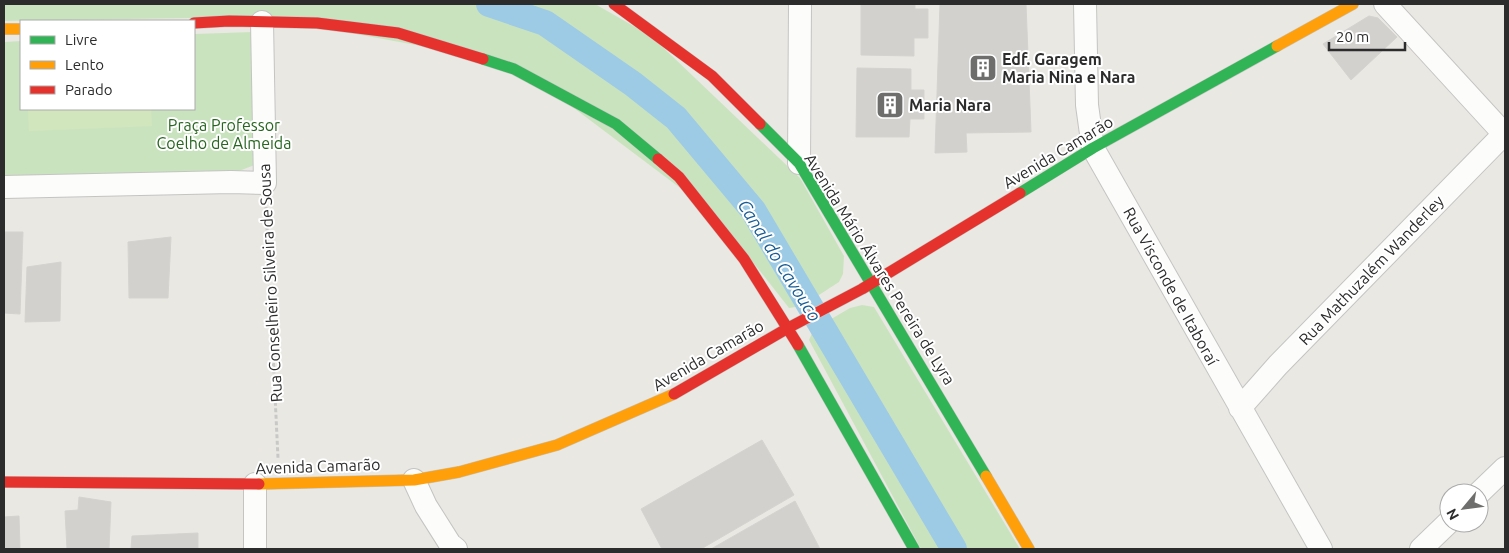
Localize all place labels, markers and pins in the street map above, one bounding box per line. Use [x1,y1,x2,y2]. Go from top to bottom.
place label: Edf. Garagem Maria Nina e Nara [1002,50,1135,86]
building icon: Edf. Garagem Maria Nina e Nara [968,53,998,83]
building icon: Maria Nara [875,90,905,120]
place label: Maria Nara [909,96,991,114]

